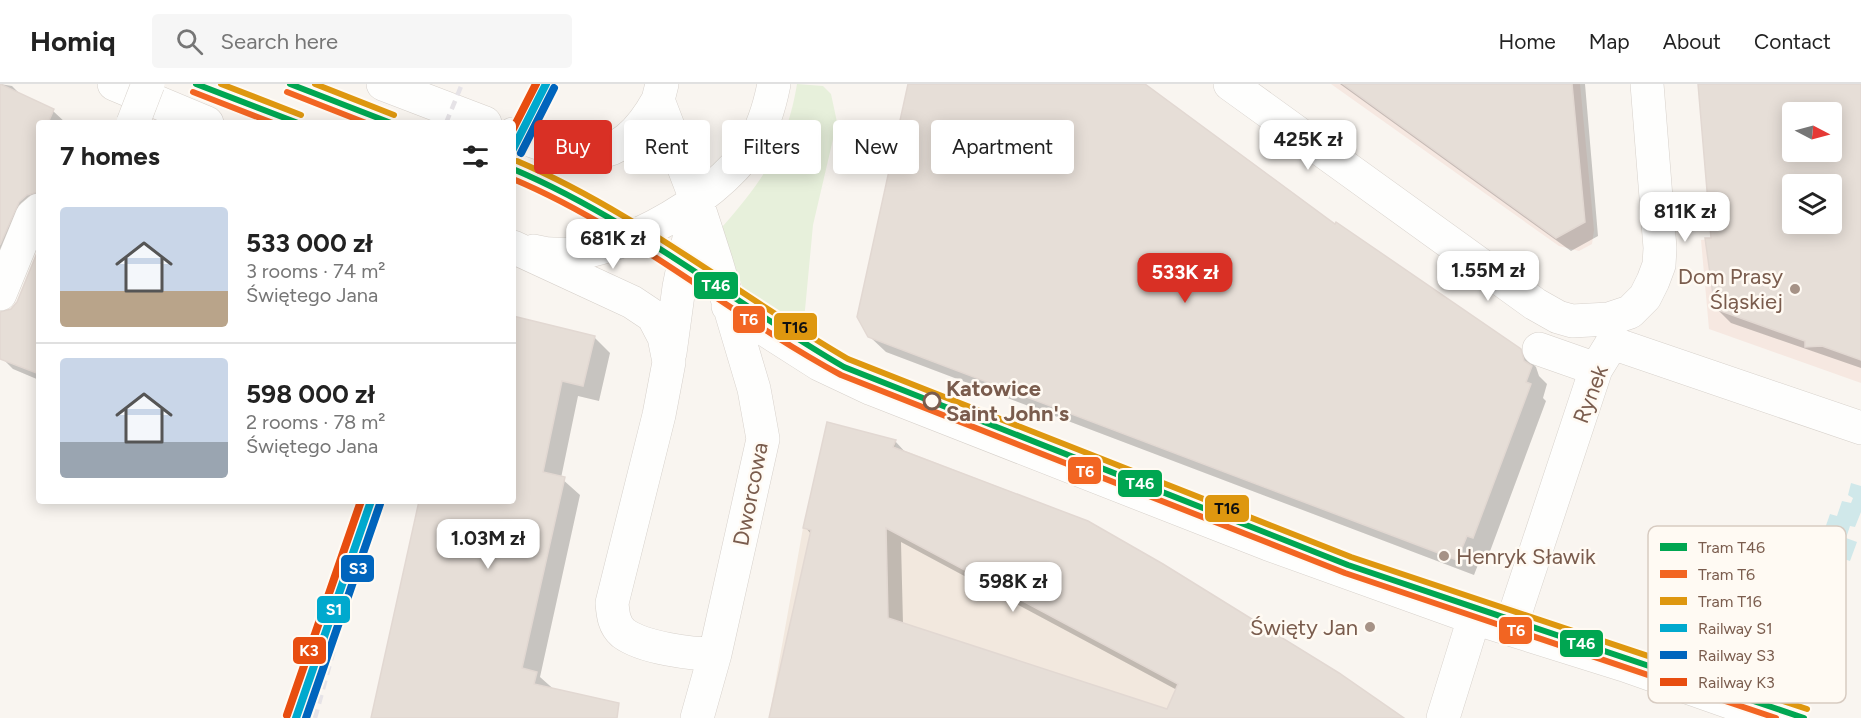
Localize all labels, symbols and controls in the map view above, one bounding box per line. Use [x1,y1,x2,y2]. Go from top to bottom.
search box [152,14,572,68]
text: Homiq [30,24,116,58]
icon: search [173,25,206,58]
text: Search here [221,28,338,55]
text: Home [1499,29,1556,54]
text: Map [1589,29,1630,54]
text: About [1663,29,1721,54]
text: Contact [1754,29,1831,54]
north arrow [1782,102,1842,162]
map controls [1782,102,1842,234]
chip: Buy [534,120,612,174]
chip: Rent [624,120,710,174]
chip: Filters [722,120,821,174]
chip: New [833,120,919,174]
chip: Apartment [931,120,1074,174]
pin: 425K zł [1253,120,1363,171]
text: 425K zł [1273,127,1343,151]
text: 7 homes [60,140,160,172]
icon: filters [459,140,492,173]
button: layers [1782,174,1842,234]
pin: 811K zł [1630,192,1740,243]
text: 811K zł [1654,199,1716,223]
pin: 681K zł [558,219,668,270]
text: 681K zł [580,226,646,250]
text: 533 000 zł [246,227,373,259]
icon: home [108,231,180,303]
pin: 1.55M zł [1426,251,1550,302]
pin: 533K zł [1130,253,1240,304]
text: 1.55M zł [1451,258,1525,282]
text: 3 rooms · 74 m² [246,259,385,283]
text: 533K zł [1151,260,1219,284]
place label: Dom Prasy Śląskiej [1678,263,1783,315]
line badge: T46 [693,271,739,300]
text: T46 [702,276,730,295]
marker: Dom Prasy Śląskiej [1788,282,1802,296]
text: Świętego Jana [246,283,378,307]
line badge: T6 [732,305,766,334]
text: T6 [740,310,758,329]
line badge: T16 [773,312,818,341]
text: T16 [782,318,808,337]
street label: Rynek [1567,361,1614,427]
place label: Katowice Saint John's [946,375,1069,427]
text: 598 000 zł [246,378,375,410]
icon: home [108,382,180,454]
marker: Katowice Saint John's [923,392,941,410]
text: 2 rooms · 78 m² [246,410,386,434]
text: Świętego Jana [246,434,378,458]
street label: Dworcowa [727,440,774,548]
line badge: T6 [1067,456,1102,485]
text: T6 [1076,462,1094,481]
line badge: T46 [1117,469,1163,498]
text: T46 [1126,474,1154,493]
line badge: T16 [1204,494,1250,523]
text: T16 [1214,499,1240,518]
pin: 1.03M zł [426,519,550,570]
text: 1.03M zł [451,526,525,550]
legend [1648,526,1846,703]
text: Tram T46 [1698,538,1765,557]
place label: Henryk Sławik [1456,543,1596,570]
marker: Henryk Sławik [1437,549,1451,563]
line badge: S3 [340,554,375,583]
text: S3 [349,559,367,578]
pin: 598K zł [958,562,1068,613]
text: Tram T6 [1698,565,1755,584]
text: 598K zł [979,569,1047,593]
text: Tram T16 [1698,592,1762,611]
line badge: S1 [316,595,351,624]
text: S1 [326,600,342,619]
place label: Święty Jan [1250,614,1358,641]
line badge: T6 [1498,616,1533,645]
text: Railway S1 [1698,619,1773,638]
marker: Święty Jan [1363,620,1377,634]
text: T6 [1507,621,1525,640]
line badge: T46 [1559,629,1604,658]
text: T46 [1567,634,1595,653]
line badge: K3 [292,636,327,665]
text: K3 [299,641,319,660]
text: Railway S3 [1698,646,1775,665]
text: Railway K3 [1698,673,1775,692]

